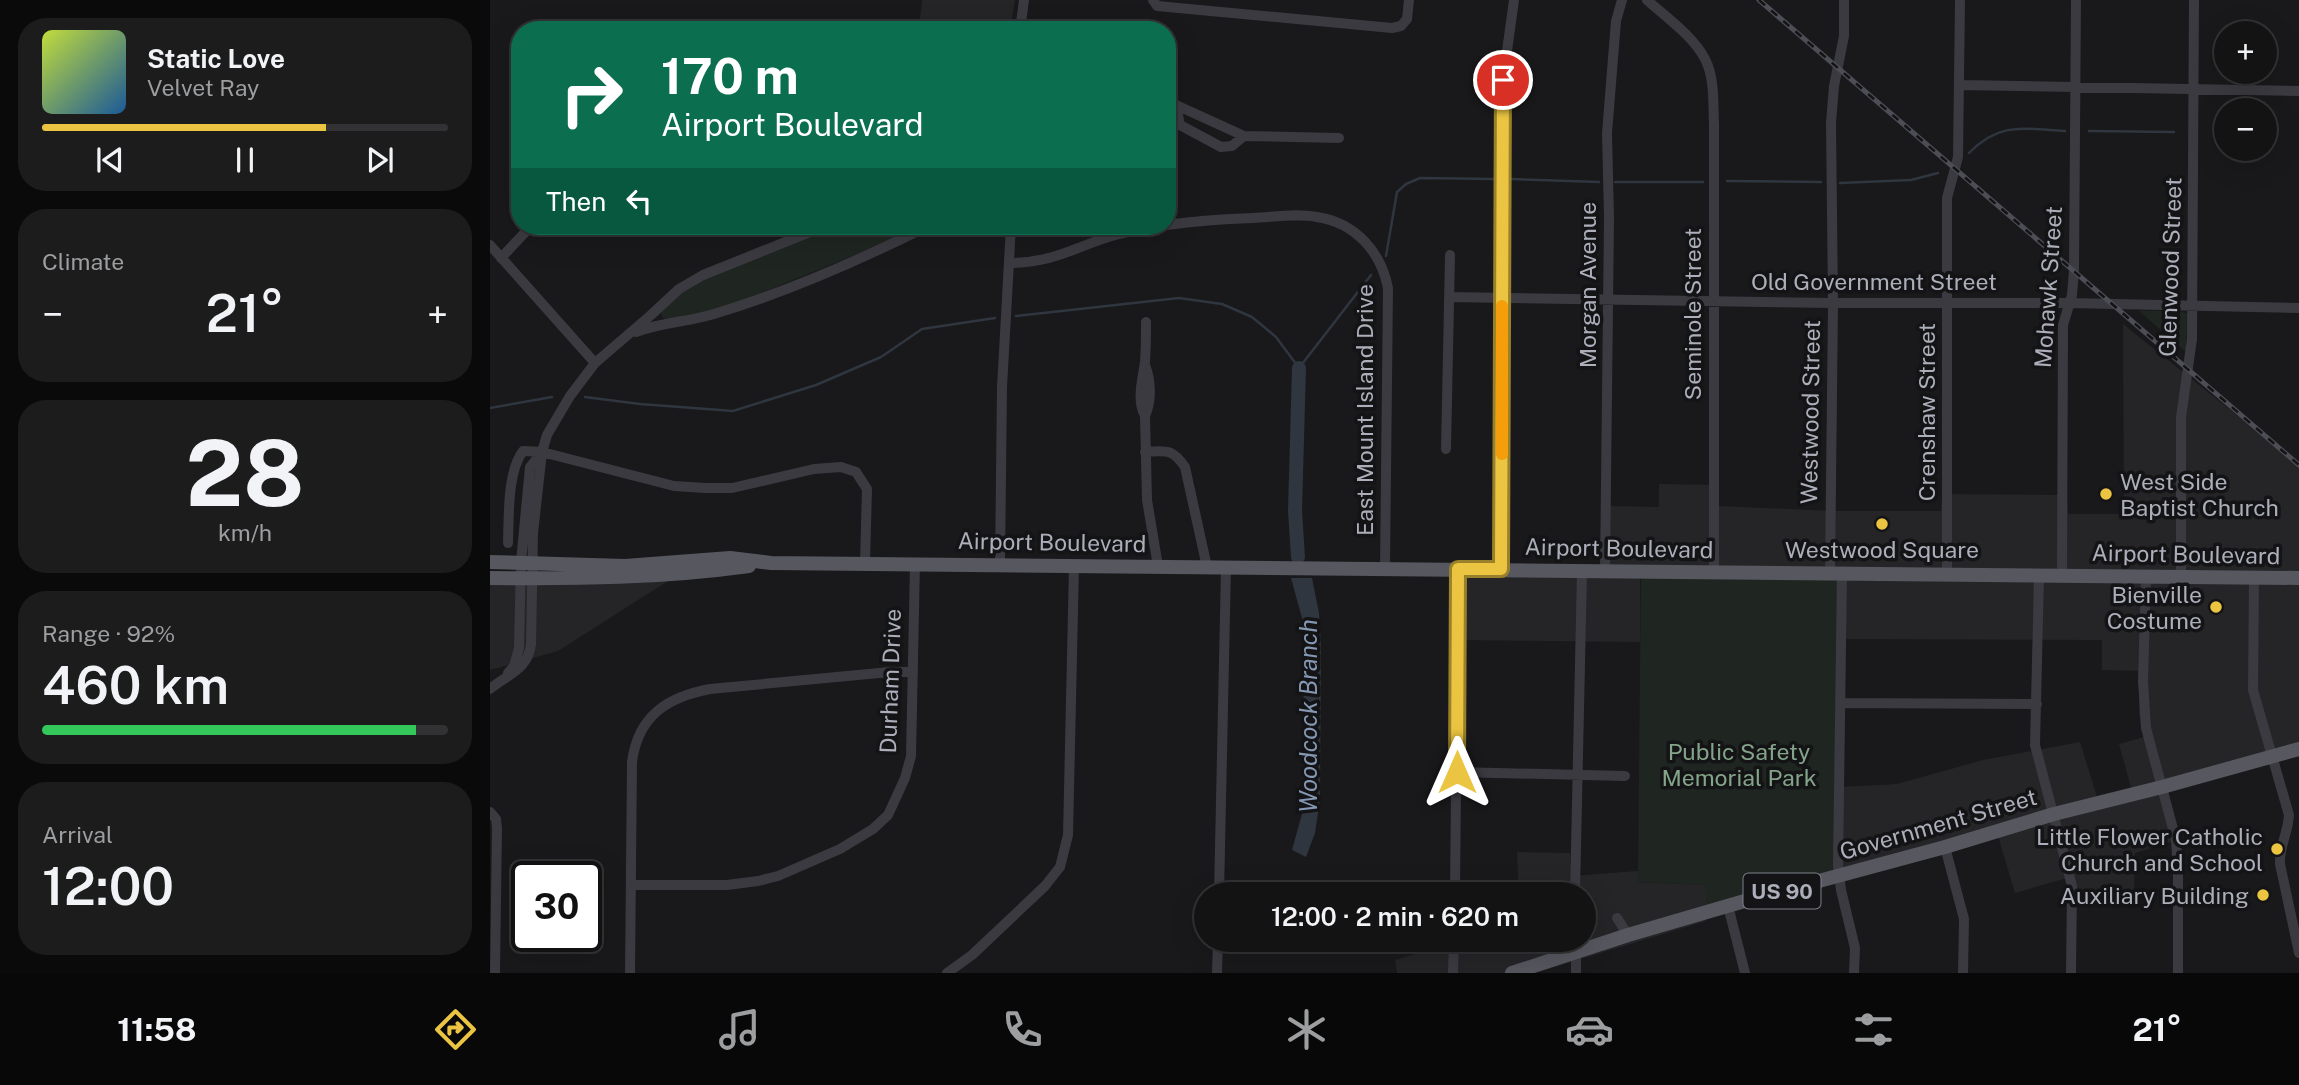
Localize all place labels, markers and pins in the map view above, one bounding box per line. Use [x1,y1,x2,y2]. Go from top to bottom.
pin [1473,50,1533,110]
place label: West Side Baptist Church [2120,468,2279,521]
marker: West Side Baptist Church [2098,486,2114,502]
marker: Westwood Square [1874,516,1890,532]
place label: Westwood Square [1785,536,1979,563]
place label: Bienville Costume [2107,581,2202,634]
marker: Bienville Costume [2208,599,2224,615]
place label: Little Flower Catholic Church and School [2036,823,2263,876]
marker: Little Flower Catholic Church and School [2269,841,2285,857]
place label: Auxiliary Building [2060,882,2249,909]
marker: Auxiliary Building [2255,887,2271,903]

